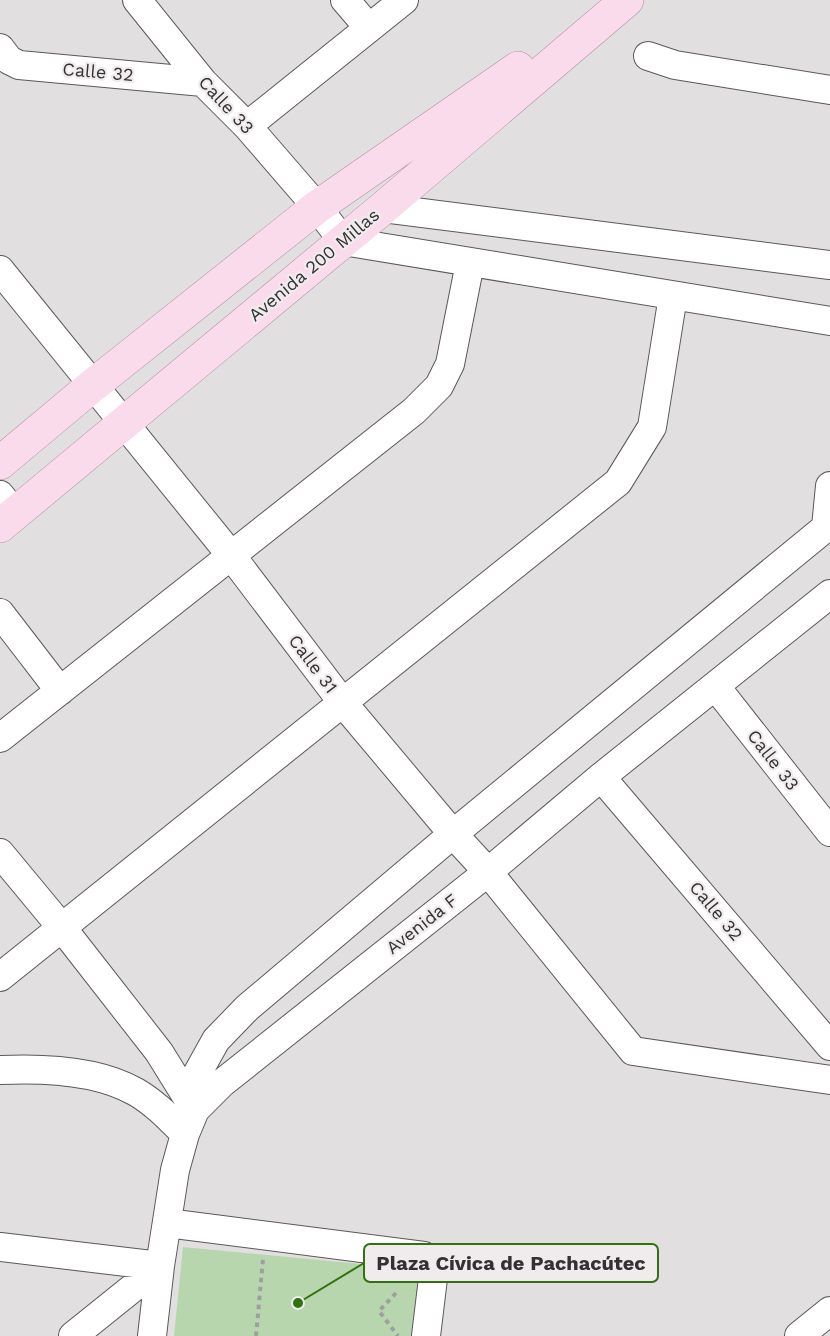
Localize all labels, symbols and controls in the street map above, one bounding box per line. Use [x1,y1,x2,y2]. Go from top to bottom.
street label: Calle 32 [62,58,134,85]
street label: Calle 33 [194,72,258,138]
street label: Avenida 200 Millas [244,204,383,325]
street label: Calle 31 [285,630,342,697]
street label: Calle 33 [743,725,804,794]
street label: Calle 32 [685,877,747,945]
street label: Avenida F [382,889,462,958]
callout: Plaza Cívica de Pachacútec [364,1244,658,1282]
text: Plaza Cívica de Pachacútec [376,1251,646,1275]

